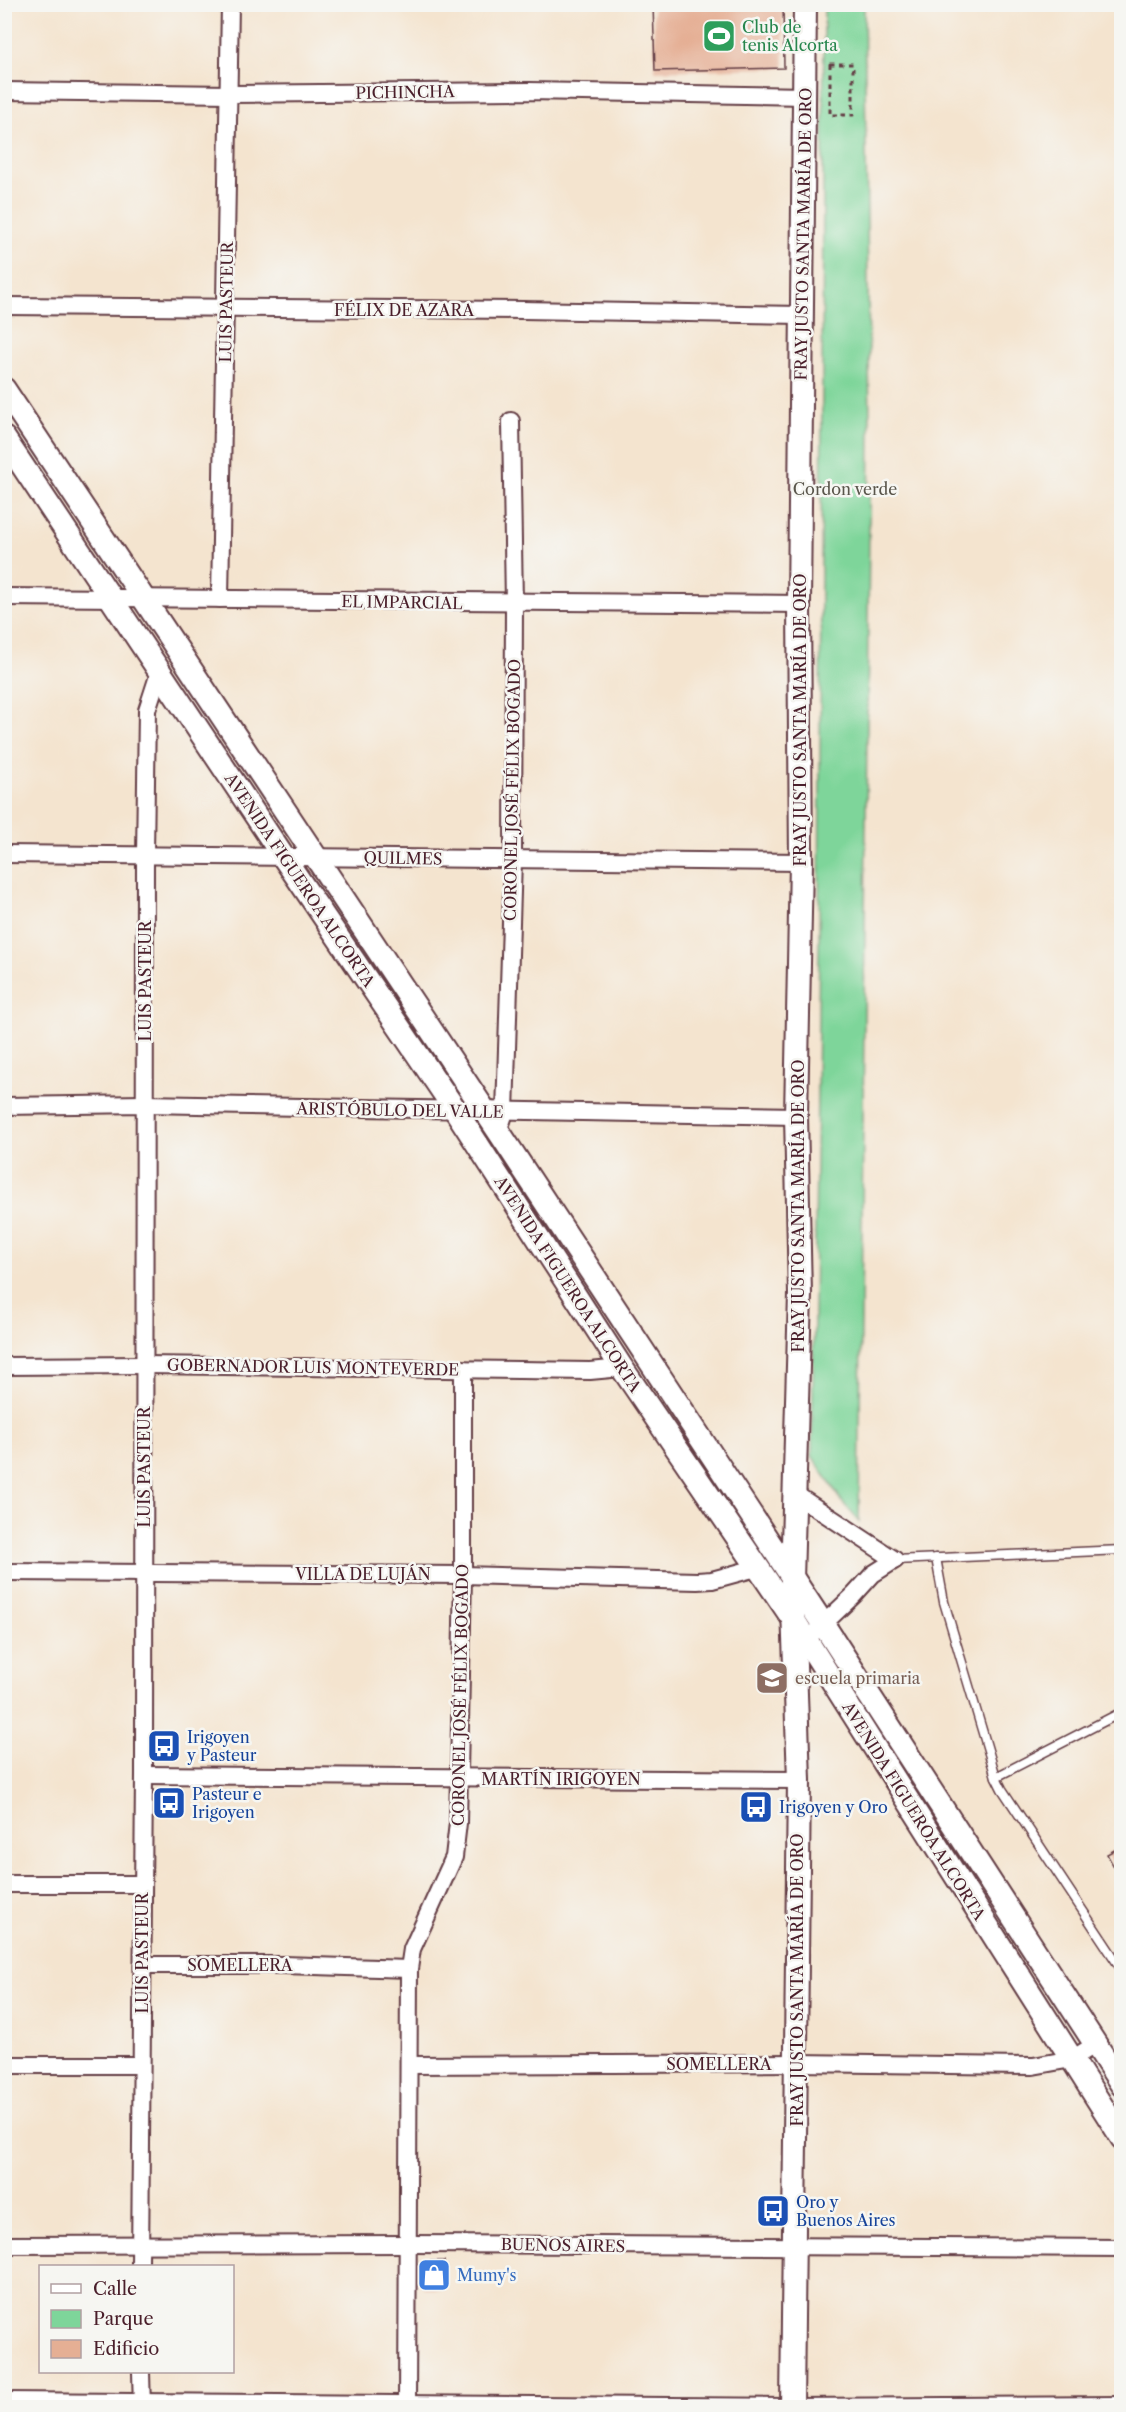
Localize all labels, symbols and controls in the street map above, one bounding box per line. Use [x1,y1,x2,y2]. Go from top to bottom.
place label: Club de tenis Alcorta [742,17,838,55]
sports icon: Club de tenis Alcorta [701,18,737,54]
street label: PICHINCHA [355,81,456,103]
street label: FRAY JUSTO SANTA MARÍA DE ORO [790,87,816,381]
street label: LUIS PASTEUR [215,240,237,363]
street label: FÉLIX DE AZARA [334,300,475,320]
park label: Cordon verde [793,479,897,499]
street label: FRAY JUSTO SANTA MARÍA DE ORO [790,574,810,866]
street label: EL IMPARCIAL [341,591,463,613]
street label: CORONEL JOSÉ FÉLIX BOGADO [500,659,524,921]
street label: AVENIDA FIGUEROA ALCORTA [220,768,380,992]
street label: QUILMES [363,847,443,869]
street label: LUIS PASTEUR [135,919,155,1041]
street label: FRAY JUSTO SANTA MARÍA DE ORO [788,1060,808,1352]
street label: ARISTÓBULO DEL VALLE [295,1098,504,1122]
street label: AVENIDA FIGUEROA ALCORTA [490,1171,646,1397]
street label: GOBERNADOR LUIS MONTEVERDE [167,1354,459,1380]
street label: LUIS PASTEUR [134,1405,154,1527]
street label: VILLA DE LUJÁN [294,1564,431,1584]
street label: CORONEL JOSÉ FÉLIX BOGADO [448,1564,472,1826]
school or university icon: escuela primaria [754,1660,790,1696]
place label: escuela primaria [795,1668,921,1688]
street label: AVENIDA FIGUEROA ALCORTA [838,1697,990,1925]
place label: Irigoyen y Pasteur [186,1727,257,1765]
bus stop icon: Irigoyen y Pasteur [146,1728,182,1764]
street label: MARTÍN IRIGOYEN [481,1769,641,1789]
place label: Pasteur e Irigoyen [192,1784,262,1822]
bus stop icon: Pasteur e Irigoyen [151,1785,187,1821]
bus stop icon: Irigoyen y Oro [738,1789,774,1825]
place label: Irigoyen y Oro [779,1797,888,1817]
street label: FRAY JUSTO SANTA MARÍA DE ORO [787,1834,807,2126]
street label: LUIS PASTEUR [132,1891,152,2013]
street label: SOMELLERA [187,1955,294,1975]
street label: SOMELLERA [666,2054,773,2074]
place label: Oro y Buenos Aires [796,2192,896,2230]
bus stop icon: Oro y Buenos Aires [755,2193,791,2229]
street label: BUENOS AIRES [501,2234,625,2256]
shop icon: Mumy's [416,2257,452,2293]
legend [39,2265,234,2373]
place label: Mumy's [457,2265,516,2285]
text: Calle [93,2278,137,2300]
text: Parque [93,2308,154,2330]
text: Edificio [93,2338,159,2360]

